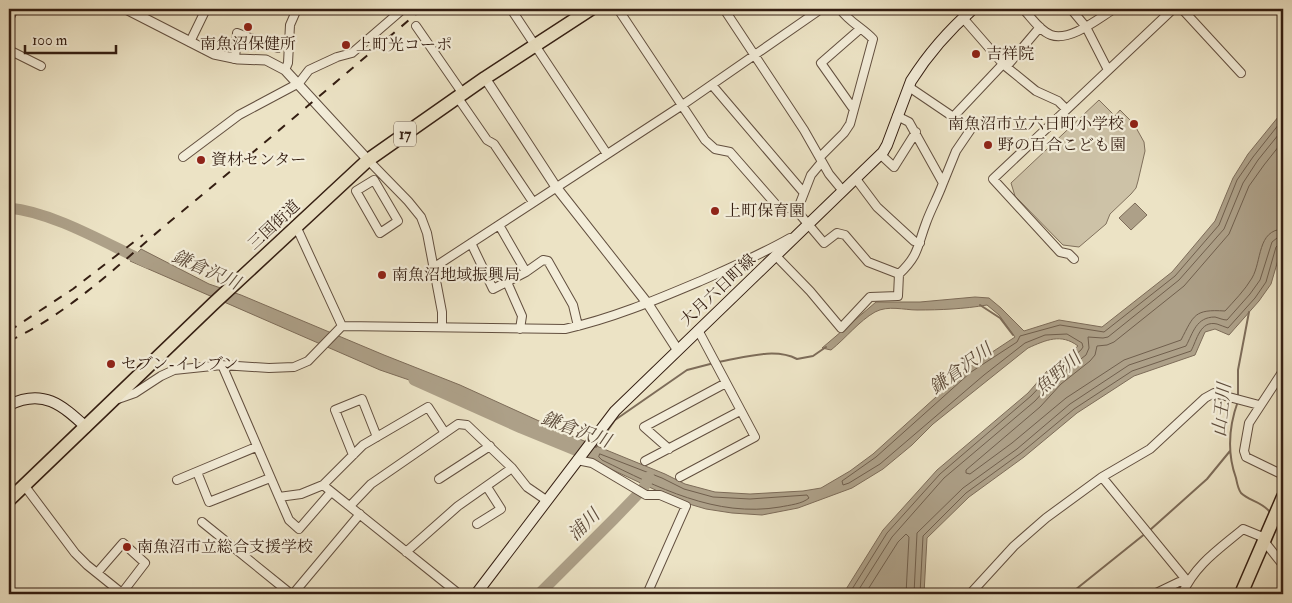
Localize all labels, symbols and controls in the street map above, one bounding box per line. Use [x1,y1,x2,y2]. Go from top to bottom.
marker: 南魚沼保健所 [242,21,254,33]
scale bar [25,22,116,54]
text: 100 m [32,31,68,50]
place label: 南魚沼保健所 [200,34,296,54]
place label: 上町光コーポ [356,35,452,55]
marker: 上町光コーポ [340,39,352,51]
place label: 吉祥院 [986,44,1034,64]
marker: 吉祥院 [970,48,982,60]
place label: 南魚沼市立六日町小学校 [948,114,1124,134]
marker: 南魚沼市立六日町小学校 [1128,118,1140,130]
road number: 17 [394,122,416,146]
place label: 野の百合こども園 [998,135,1126,155]
marker: 野の百合こども園 [982,139,994,151]
place label: 資材センター [211,150,306,170]
marker: 資材センター [195,154,207,166]
street label: 三国街道 [244,196,304,254]
place label: 上町保育園 [725,201,805,221]
marker: 上町保育園 [709,205,721,217]
water label: 鎌倉沢川 [168,245,245,296]
street label: 大月六日町線 [676,250,760,330]
place label: 南魚沼地域振興局 [392,265,520,285]
marker: 南魚沼地域振興局 [376,269,388,281]
water label: 鎌倉沢川 [925,337,999,399]
water label: 魚野川 [1030,346,1087,400]
place label: セブン-イレブン [121,354,239,374]
marker: セブン-イレブン [105,358,117,370]
water label: 山王川 [1208,380,1236,438]
water label: 鎌倉沢川 [538,407,616,454]
water label: 浦川 [563,503,606,546]
place label: 南魚沼市立総合支援学校 [137,537,313,557]
marker: 南魚沼市立総合支援学校 [121,541,133,553]

